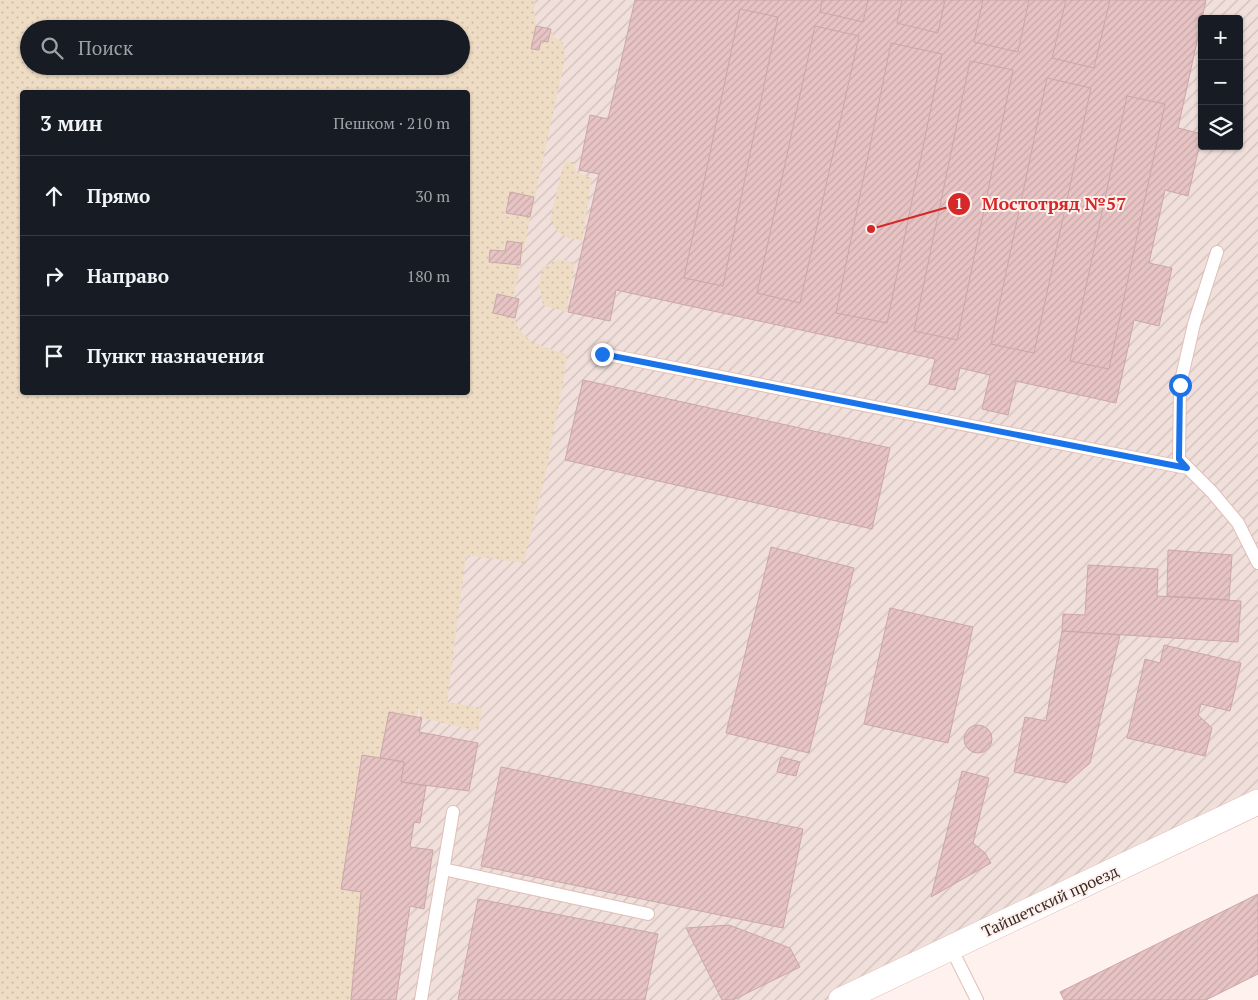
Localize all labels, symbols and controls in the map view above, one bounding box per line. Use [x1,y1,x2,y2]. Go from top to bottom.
map controls [1198,15,1243,150]
button: + [1198,15,1243,60]
search box [20,20,470,75]
icon: search [38,34,66,62]
text: Поиск [78,35,133,60]
button: − [1198,60,1243,105]
button: layers [1198,105,1243,150]
text: 3 мин [40,109,102,137]
text: Пешком · 210 m [333,112,450,134]
icon: ahead [40,182,68,210]
text: Прямо [87,183,150,208]
text: 30 m [415,185,450,207]
callout: Мостотряд №57 [947,188,1137,221]
text: Мостотряд №57 [982,191,1126,215]
text: 1 [955,193,963,213]
icon: right [40,262,68,290]
text: Направо [87,263,169,288]
text: 180 m [407,265,450,287]
icon: arrive [40,342,68,370]
text: Пункт назначения [87,343,264,368]
route end [591,343,614,366]
route start [1169,374,1192,397]
street label: Тайшетский проезд [978,860,1122,942]

